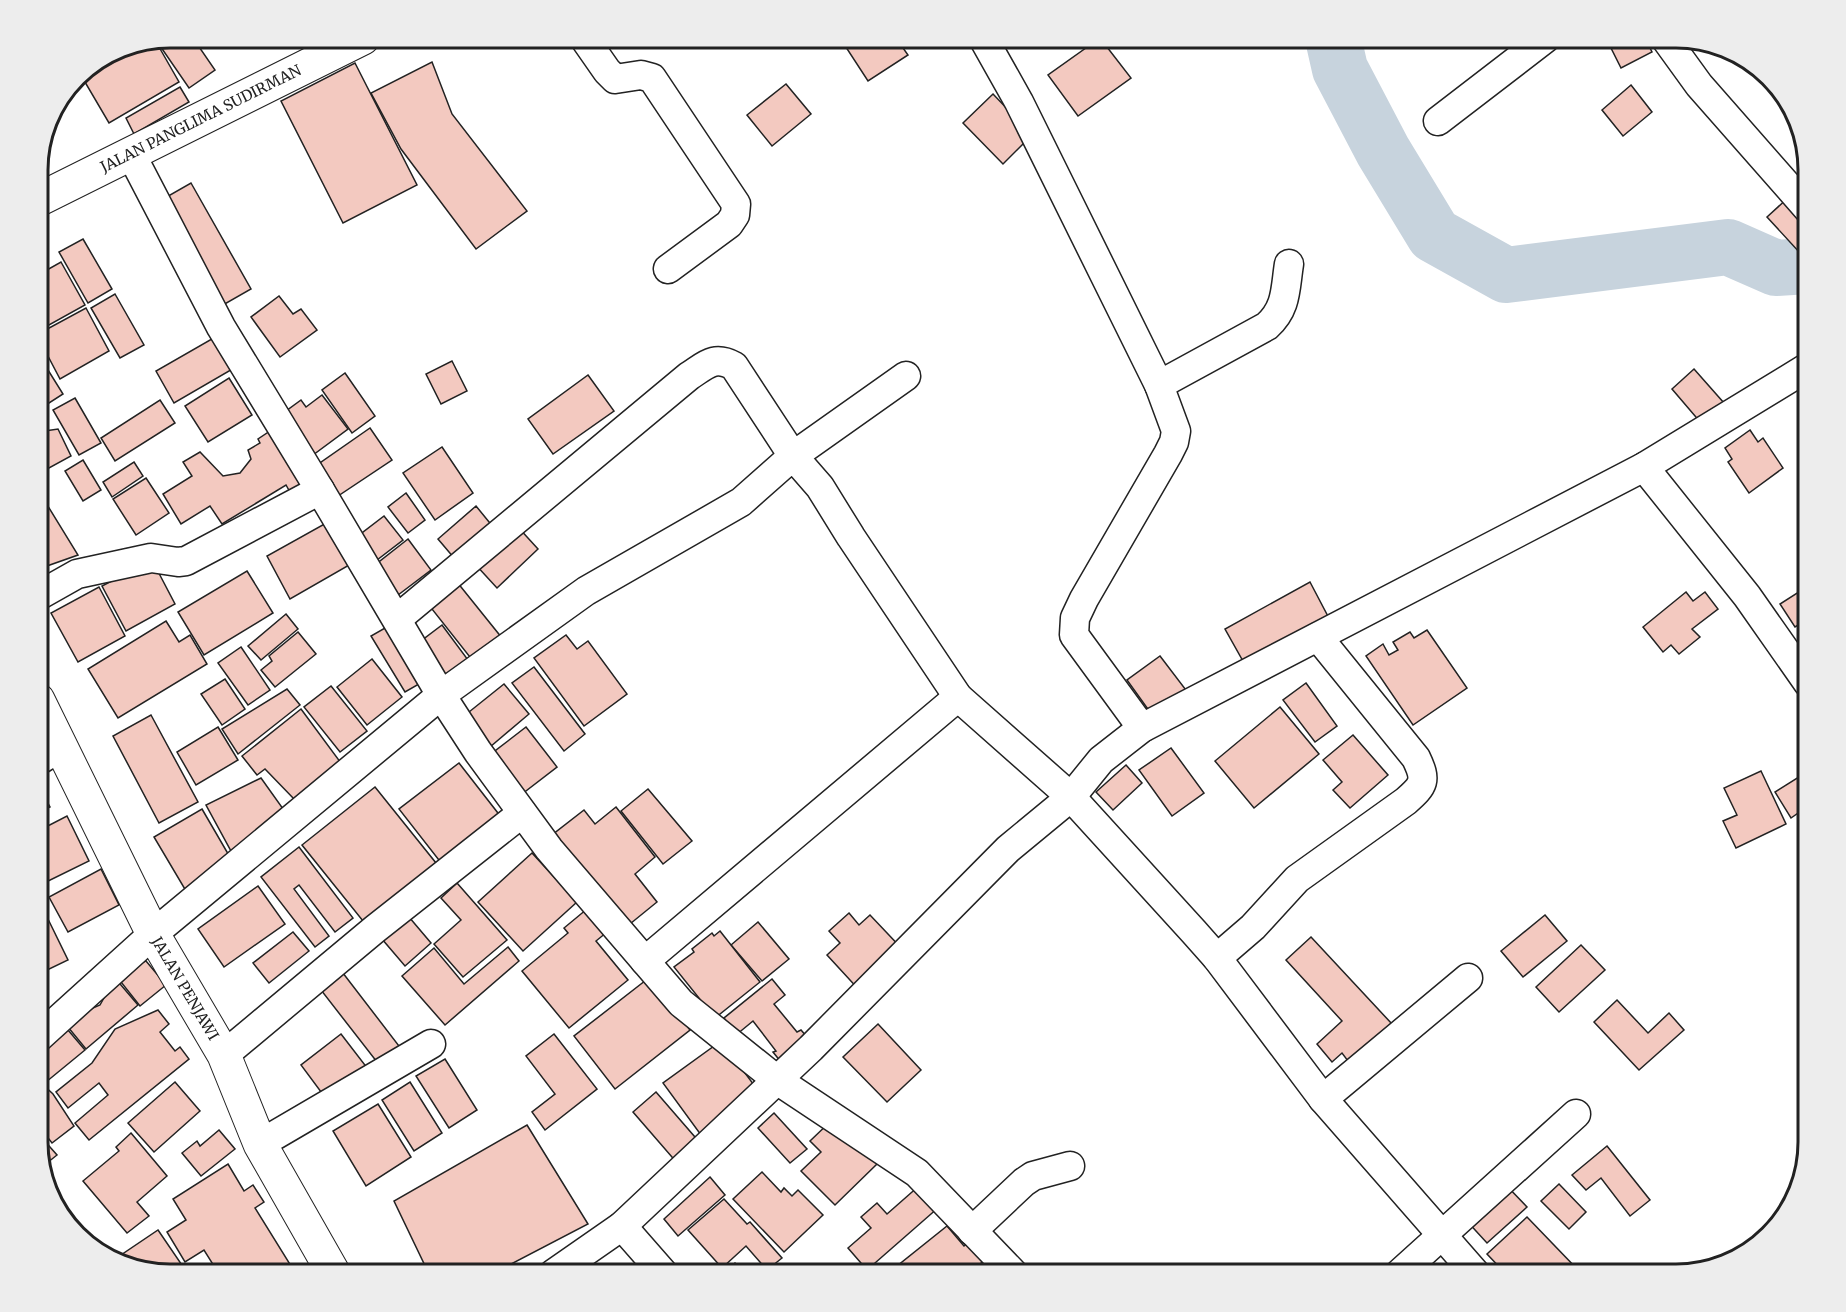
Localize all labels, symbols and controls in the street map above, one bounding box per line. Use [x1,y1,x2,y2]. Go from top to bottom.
street label: JALAN PANGLIMA SUDIRMAN [96,60,304,177]
street label: JALAN PENJAWI [147,932,223,1044]

